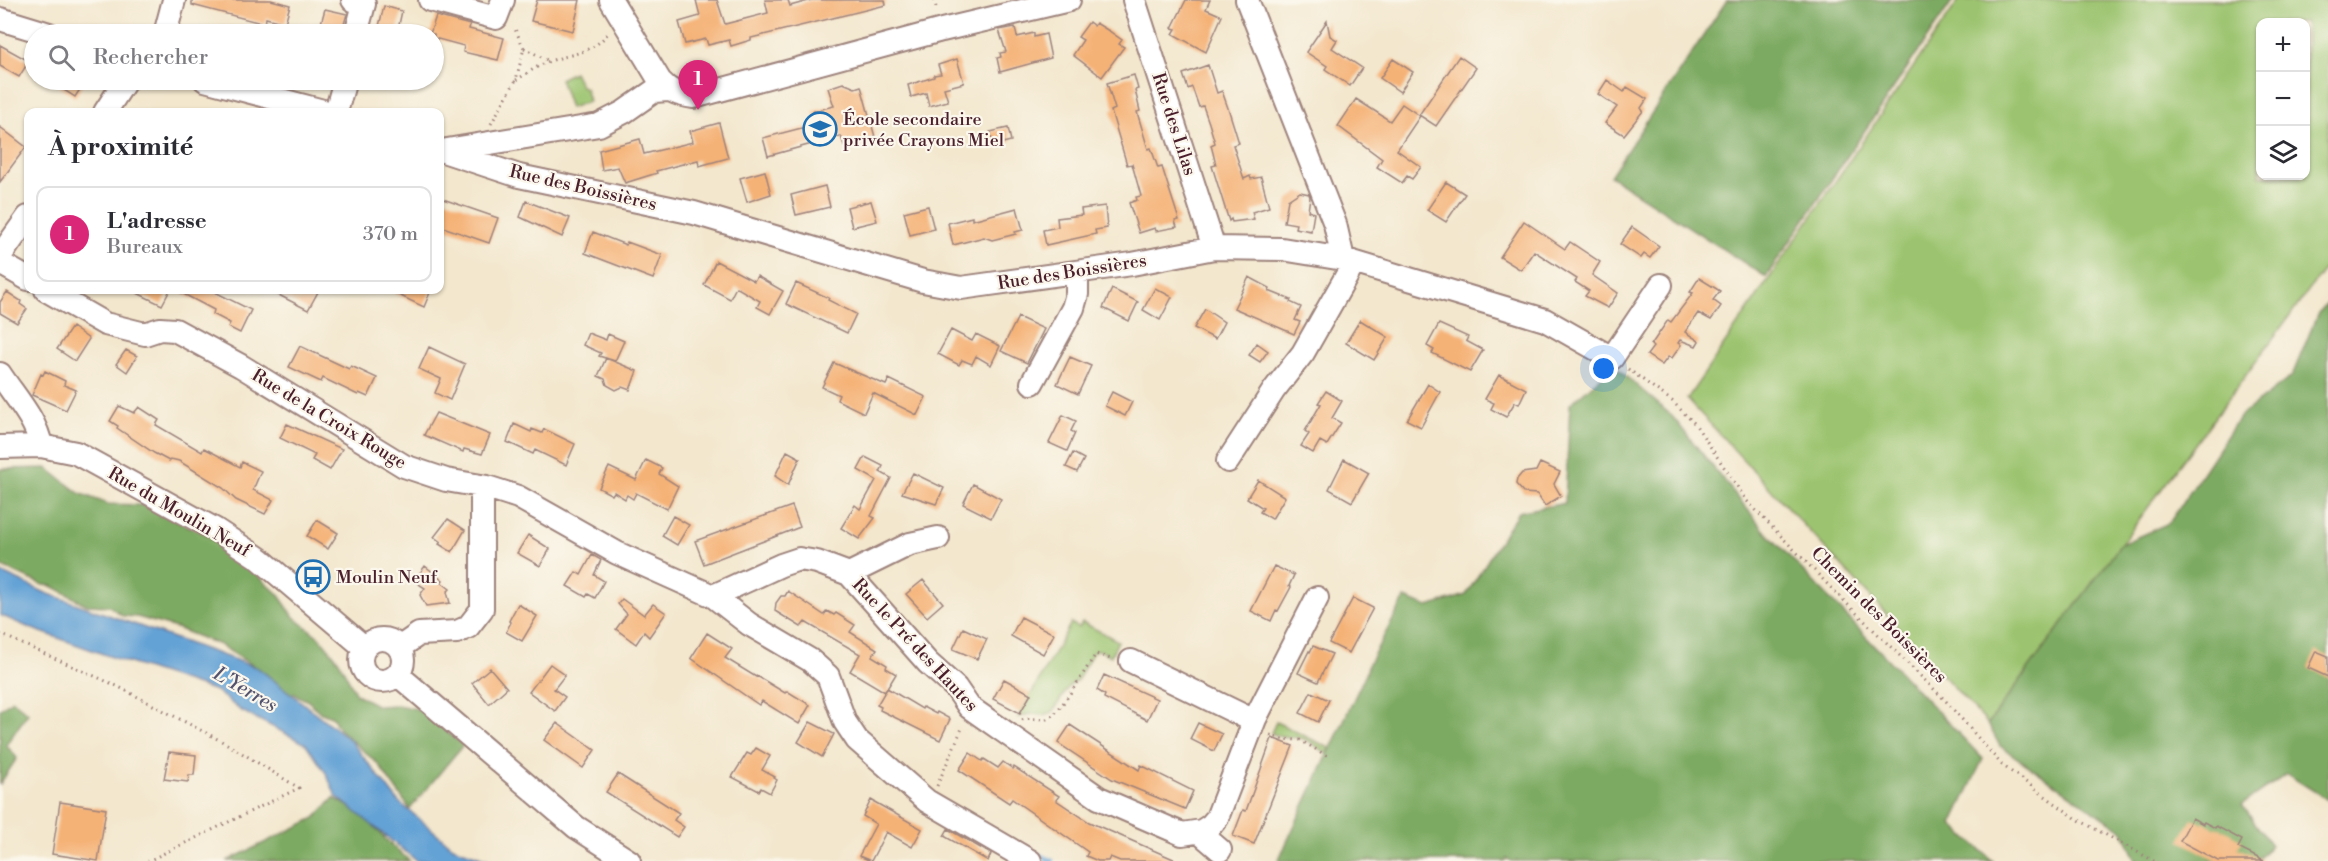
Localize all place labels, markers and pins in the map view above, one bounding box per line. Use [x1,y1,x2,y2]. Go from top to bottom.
pin: 1 [678,60,718,110]
place label: École secondaire privée Crayons Miel [843,108,1005,152]
school or university icon: École secondaire privée Crayons Miel [802,111,838,147]
bus stop icon: Moulin Neuf [295,559,331,595]
place label: Moulin Neuf [336,566,439,589]

